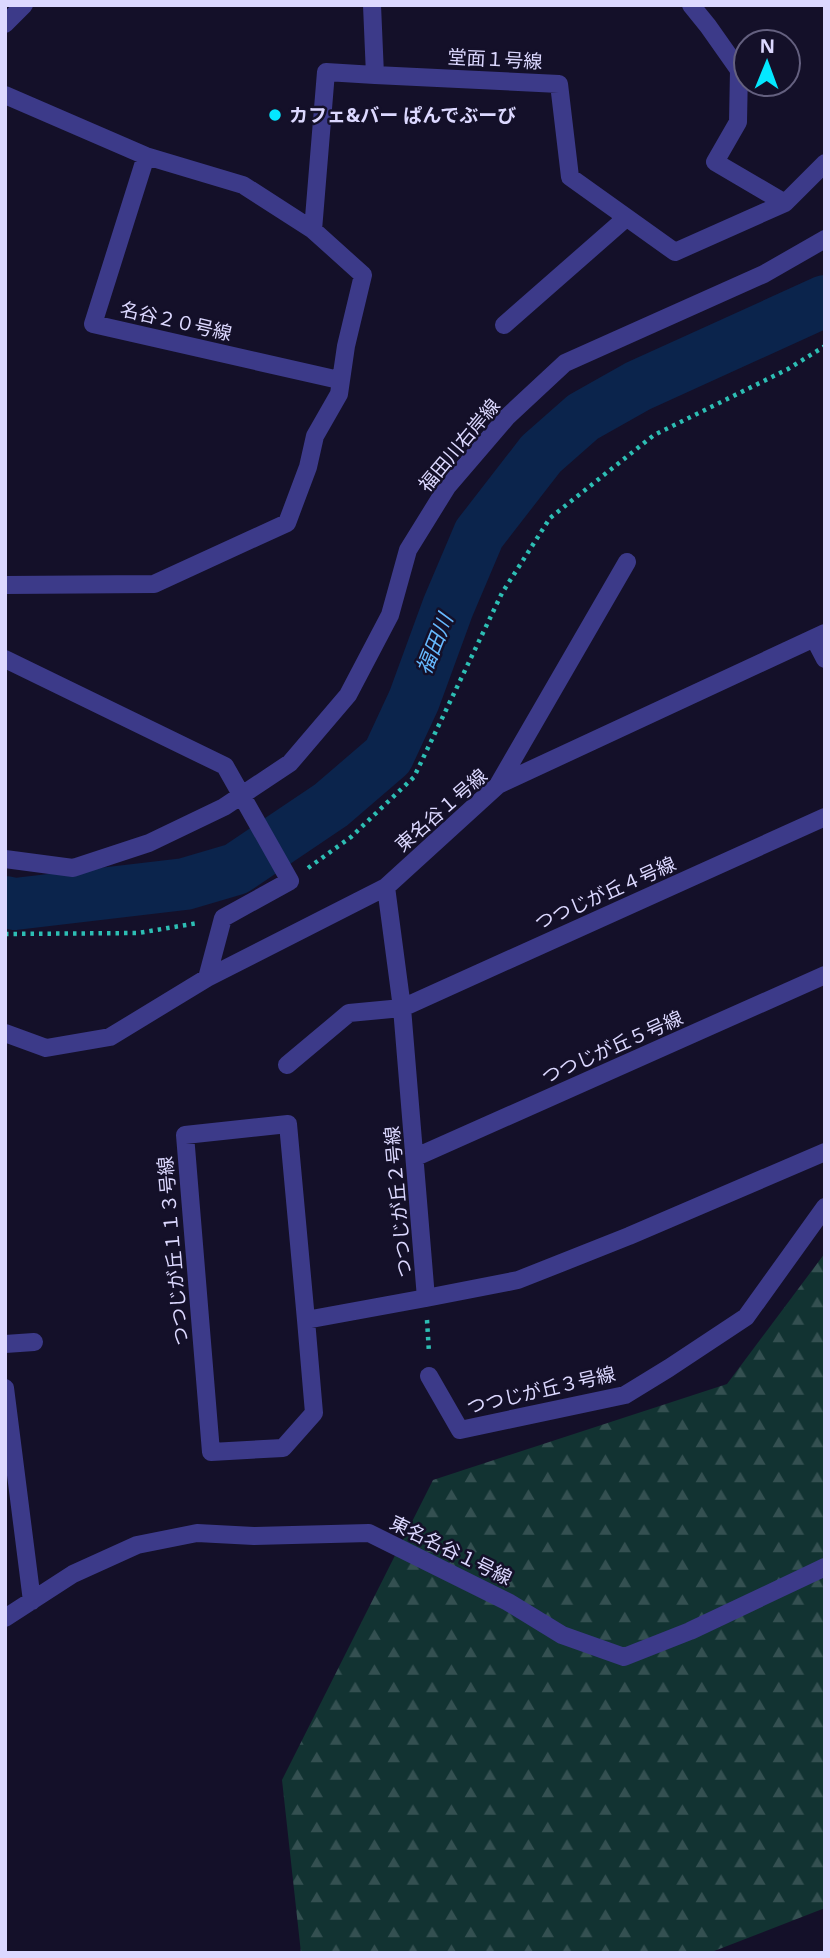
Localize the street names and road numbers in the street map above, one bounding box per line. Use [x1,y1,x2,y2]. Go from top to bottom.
street label: 堂面１号線 [447,44,543,74]
street label: 名谷２０号線 [118,296,234,346]
street label: 福田川右岸線 [412,393,506,497]
street label: 東名谷１号線 [389,763,493,857]
street label: つつじが丘４号線 [530,850,680,936]
street label: つつじが丘５号線 [537,1004,687,1090]
street label: つつじが丘２号線 [378,1125,418,1279]
street label: つつじが丘１１３号線 [152,1155,194,1347]
street label: つつじが丘３号線 [464,1360,618,1420]
street label: 東名名谷１号線 [386,1509,516,1591]

